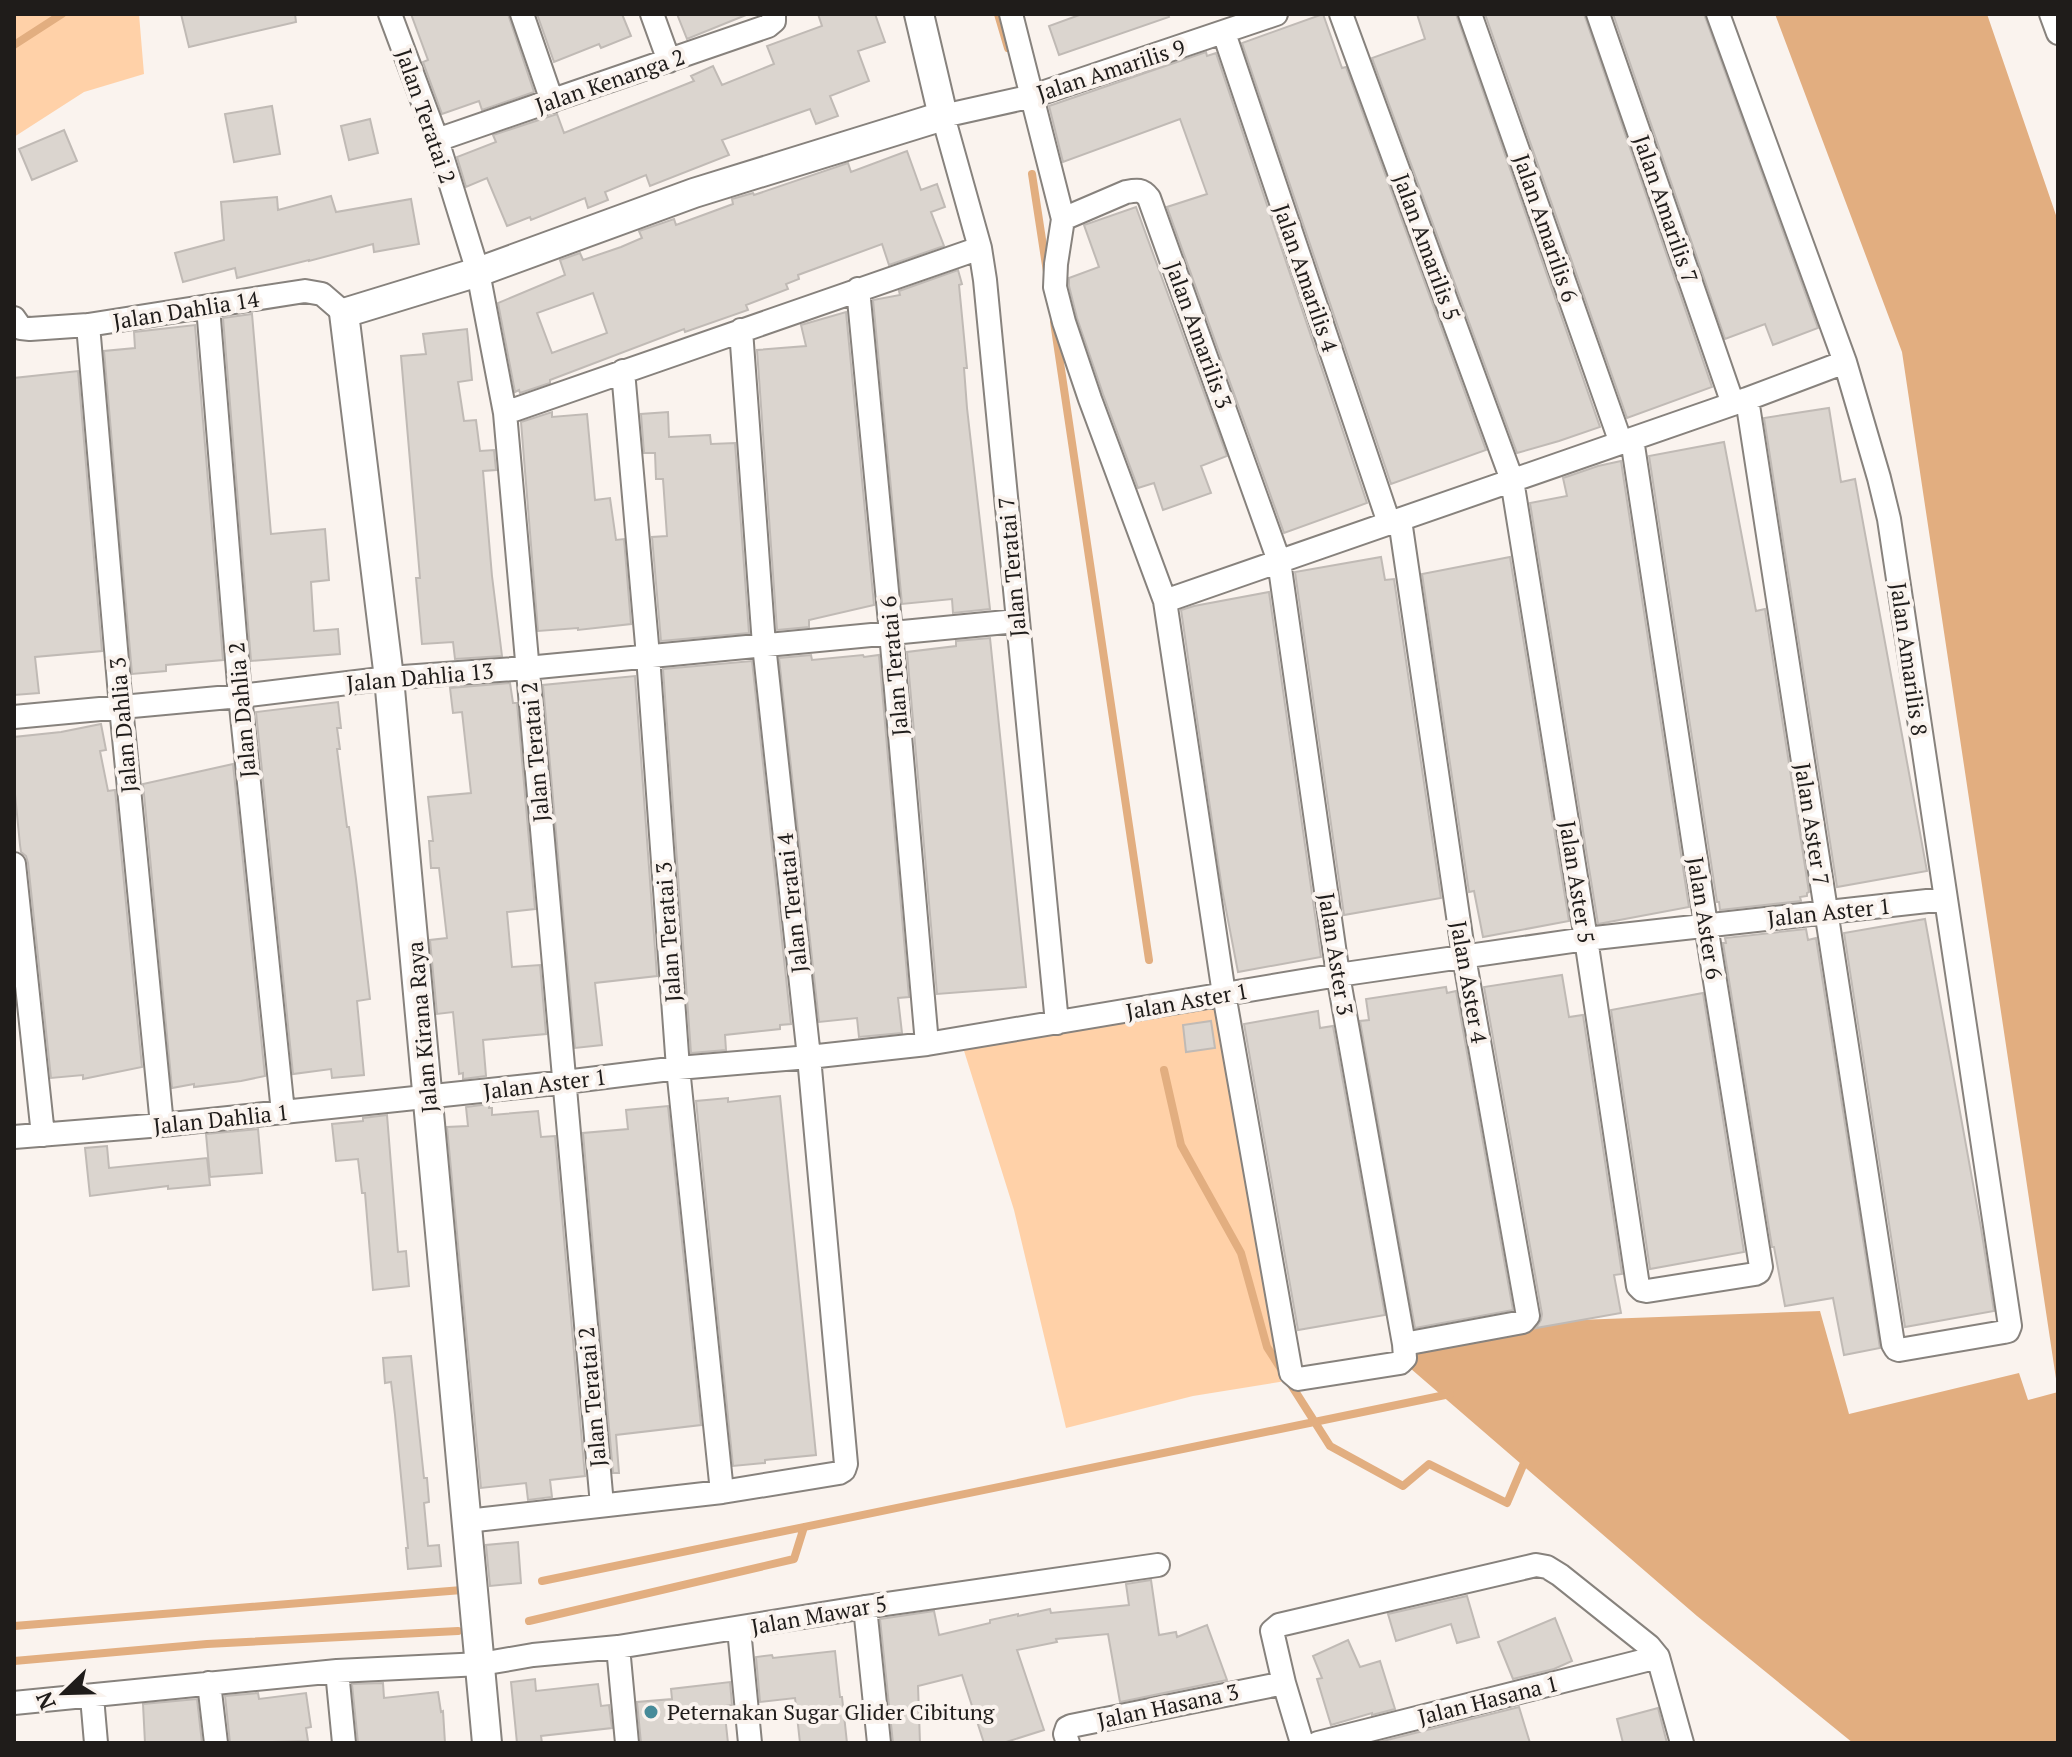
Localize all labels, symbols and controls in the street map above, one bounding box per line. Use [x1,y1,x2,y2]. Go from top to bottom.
street label: Jalan Amarilis 9 [1033,32,1189,107]
street label: Jalan Kenanga 2 [531,41,688,120]
street label: Jalan Teratai 2 [390,45,463,187]
street label: Jalan Amarilis 7 [1628,131,1705,287]
street label: Jalan Amarilis 6 [1508,150,1585,306]
street label: Jalan Amarilis 5 [1387,169,1467,324]
street label: Jalan Amarilis 4 [1268,200,1345,356]
street label: Jalan Amarilis 3 [1159,257,1239,412]
street label: Jalan Dahlia 14 [111,284,261,335]
street label: Jalan Teratai 7 [991,496,1032,638]
street label: Jalan Amarilis 8 [1884,580,1935,737]
street label: Jalan Teratai 6 [873,594,914,737]
street label: Jalan Dahlia 2 [221,641,262,779]
street label: Jalan Dahlia 3 [102,656,143,794]
street label: Jalan Dahlia 13 [345,656,495,697]
street label: Jalan Teratai 2 [514,681,555,823]
street label: Jalan Aster 7 [1789,761,1836,887]
street label: Jalan Aster 5 [1554,819,1601,945]
street label: Jalan Teratai 4 [770,831,813,974]
street label: Jalan Aster 6 [1682,855,1730,982]
street label: Jalan Teratai 3 [648,861,687,1003]
street label: Jalan Aster 3 [1313,891,1360,1017]
street label: Jalan Aster 1 [1766,891,1892,932]
street label: Jalan Aster 4 [1444,919,1495,1046]
street label: Jalan Kirana Raya [400,940,443,1114]
street label: Jalan Aster 1 [1124,975,1250,1026]
street label: Jalan Aster 1 [482,1062,608,1105]
street label: Jalan Dahlia 1 [152,1097,290,1140]
street label: Jalan Teratai 2 [571,1326,612,1468]
street label: Jalan Mawar 5 [749,1588,889,1641]
north arrow [24,1653,104,1733]
street label: Jalan Hasana 1 [1415,1668,1561,1731]
street label: Jalan Hasana 3 [1095,1676,1241,1735]
text: N [28,1687,62,1714]
place label: Peternakan Sugar Glider Cibitung [667,1697,995,1726]
marker: Peternakan Sugar Glider Cibitung [642,1703,660,1721]

